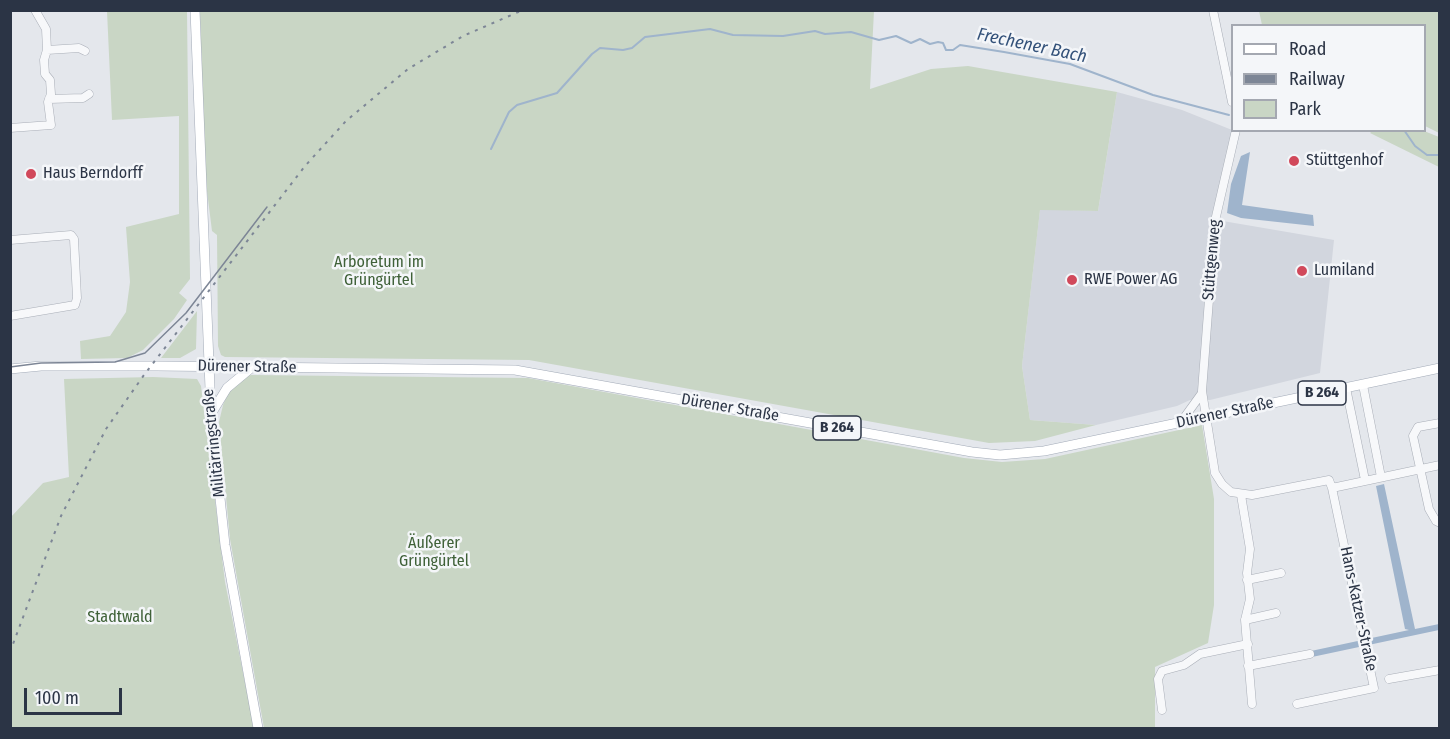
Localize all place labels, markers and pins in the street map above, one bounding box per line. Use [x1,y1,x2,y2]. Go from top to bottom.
place label: Stüttgenhof [1306,151,1383,171]
marker: Stüttgenhof [1287,154,1301,168]
place label: Haus Berndorff [43,164,143,184]
marker: Haus Berndorff [24,167,38,181]
place label: Lumiland [1314,261,1375,281]
marker: Lumiland [1295,264,1309,278]
place label: RWE Power AG [1084,270,1177,290]
marker: RWE Power AG [1065,273,1079,287]

